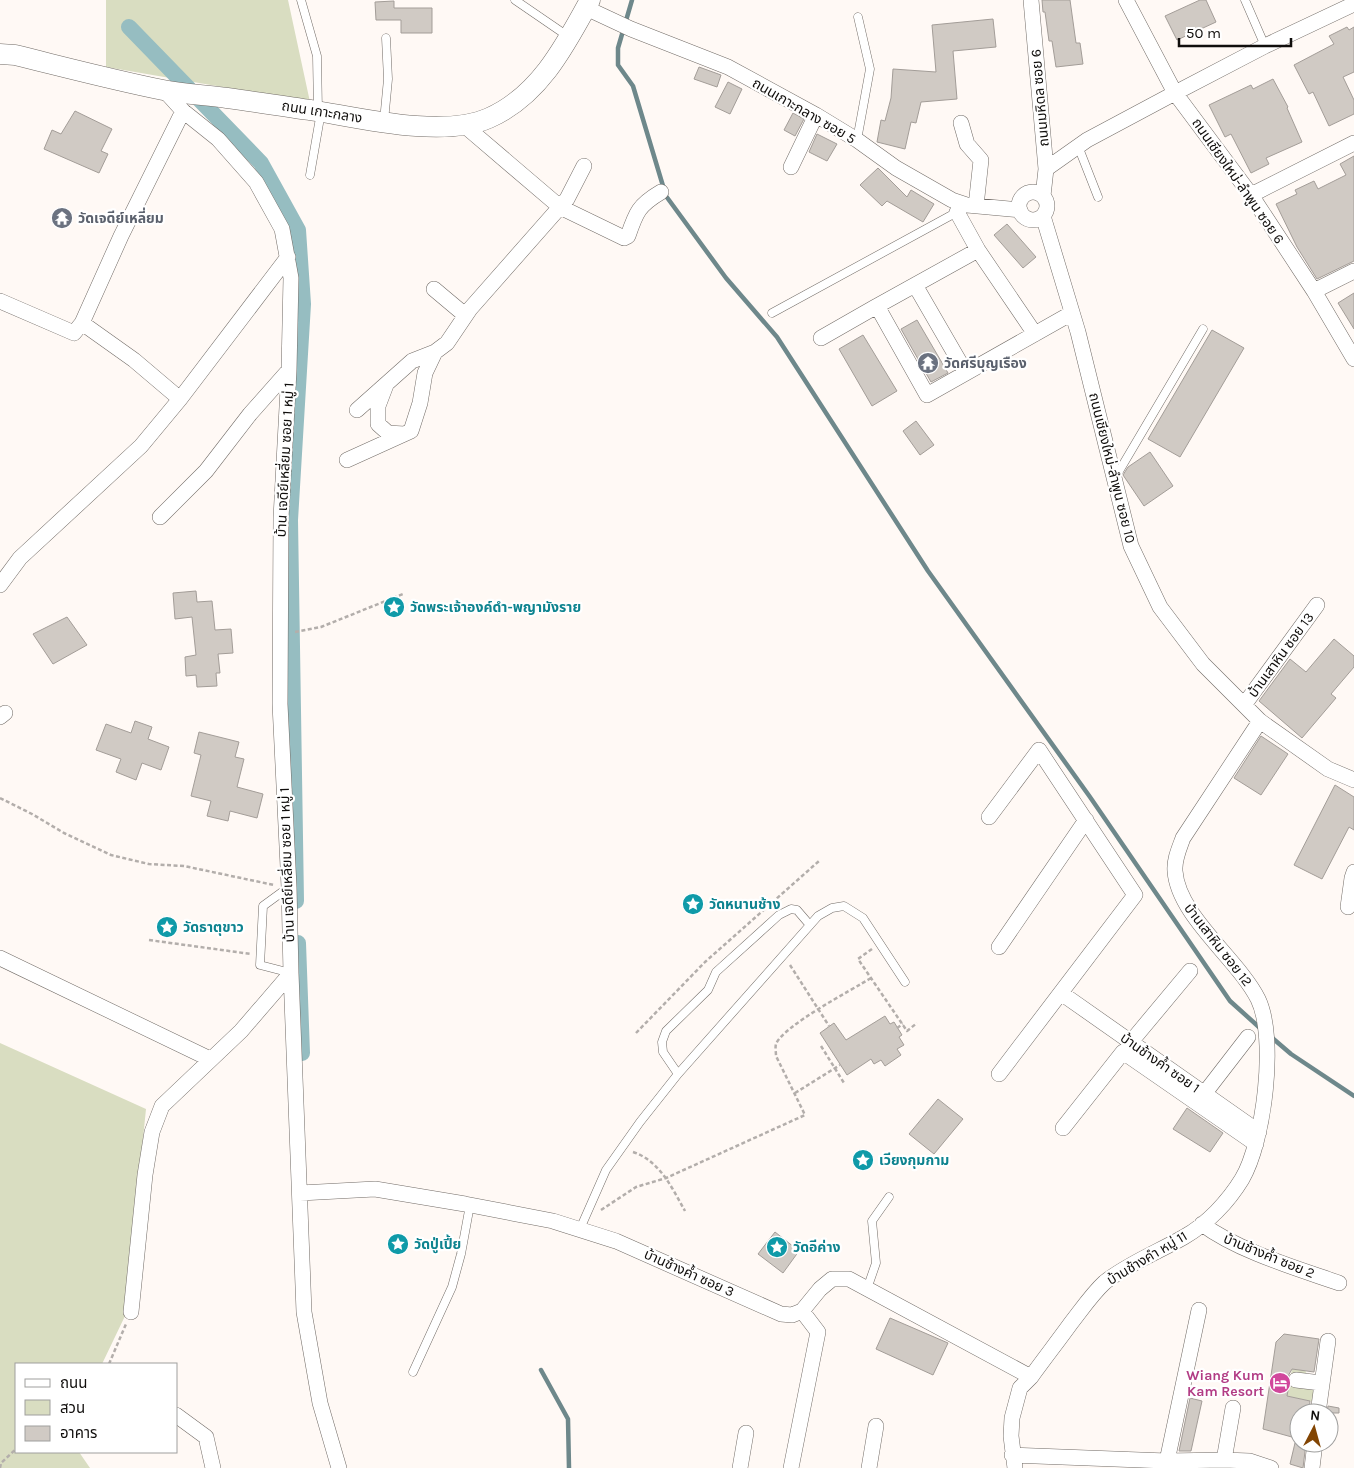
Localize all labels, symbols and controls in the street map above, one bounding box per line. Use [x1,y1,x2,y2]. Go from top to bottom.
scale bar [1179,15,1292,47]
text: 50 m [1186,24,1221,42]
street label: ถนนมหิดล ซอย 6 [1027,49,1053,147]
street label: ถนนเกาะกลาง ซอย 5 [749,74,859,148]
street label: ถนน เกาะกลาง [280,97,364,127]
street label: ถนนเชียงใหม่-ลำพูน ซอย 6 [1188,115,1288,247]
temple icon: วัดเจดีย์เหลี่ยม [50,206,74,230]
place label: วัดเจดีย์เหลี่ยม [78,207,164,227]
temple icon: วัดศรีบุญเรือง [916,351,940,375]
place label: วัดศรีบุญเรือง [944,355,1027,372]
street label: บ้าน เจดีย์เหลี่ยม ซอย 1 หมู่ 1 [270,382,298,538]
street label: ถนนเชียงใหม่-ลำพูน ซอย 10 [1085,391,1139,545]
place icon: วัดพระเจ้าองค์ดำ-พญามังราย [382,595,406,619]
place label: วัดพระเจ้าองค์ดำ-พญามังราย [410,599,581,616]
street label: บ้านเสาหิน ซอย 13 [1244,609,1318,701]
street label: บ้าน เจดีย์เหลี่ยม ซอย 1 หมู่ 1 [274,787,298,943]
place icon: วัดหนานช้าง [681,892,705,916]
place label: วัดหนานช้าง [709,896,780,913]
street label: บ้านเสาหิน ซอย 12 [1180,900,1256,990]
place icon: วัดธาตุขาว [155,915,179,939]
place label: วัดธาตุขาว [183,919,244,936]
street label: บ้านช้างค้ำ ซอย 1 [1117,1028,1204,1097]
place icon: เวียงกุมกาม [851,1148,875,1172]
place label: เวียงกุมกาม [879,1152,949,1169]
street label: บ้านช้างคำ หมู่ 11 [1104,1227,1190,1289]
street label: บ้านช้างค้ำ ซอย 2 [1221,1228,1318,1282]
place icon: วัดปู่เปี้ย [386,1232,410,1256]
place label: วัดปู่เปี้ย [414,1234,461,1254]
place icon: วัดอีค่าง [765,1235,789,1259]
place label: วัดอีค่าง [793,1239,841,1256]
street label: บ้านช้างค้ำ ซอย 3 [641,1244,738,1300]
legend [15,1363,178,1453]
place label: Wiang Kum Kam Resort [1186,1367,1264,1400]
hotel icon: Wiang Kum Kam Resort [1268,1371,1292,1395]
text: ถนน [60,1374,87,1392]
text: สวน [60,1399,85,1417]
north arrow [1289,1403,1339,1453]
text: N [1309,1407,1321,1425]
text: อาคาร [60,1424,97,1442]

